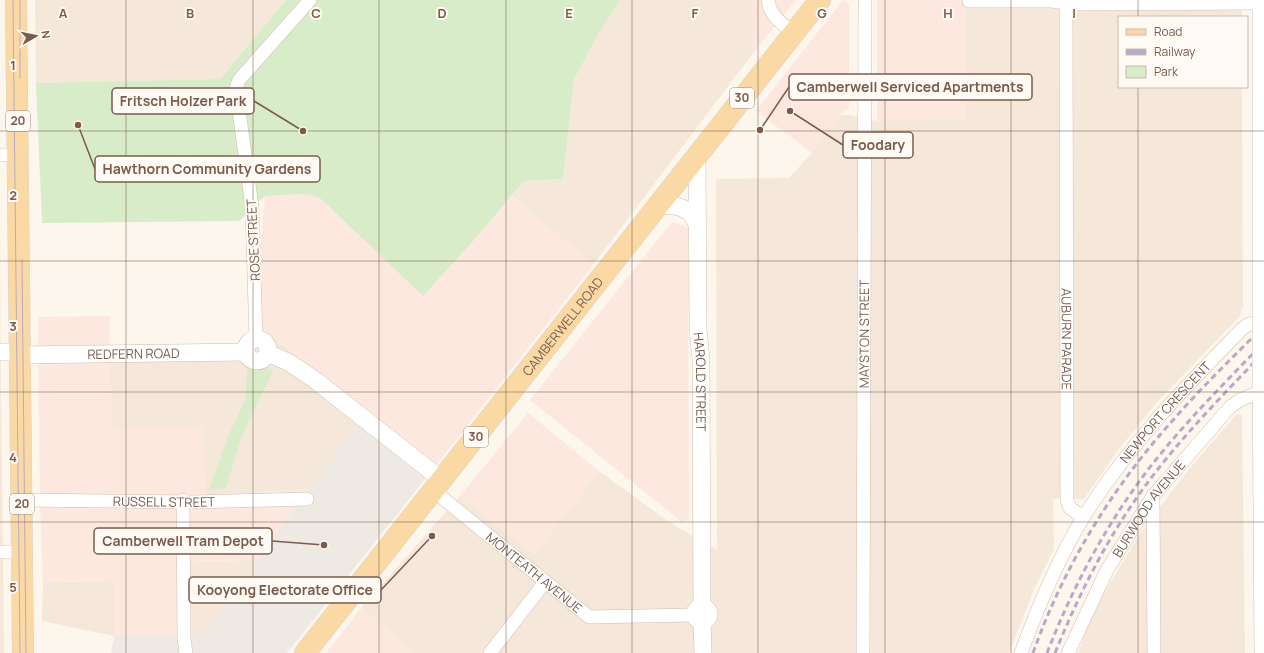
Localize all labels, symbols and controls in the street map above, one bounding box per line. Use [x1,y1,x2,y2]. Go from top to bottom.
text: A [59,4,68,22]
text: B [186,4,194,22]
text: C [311,4,321,22]
text: D [437,4,447,22]
text: E [565,4,573,22]
text: F [692,4,699,22]
text: G [817,4,827,22]
text: H [943,4,953,22]
text: I [1072,4,1076,22]
north arrow [16,16,56,56]
legend [1118,16,1248,88]
text: Road [1154,23,1182,40]
text: N [38,29,54,40]
text: Railway [1154,43,1196,60]
text: 1 [10,56,16,74]
text: Park [1154,63,1179,80]
callout: Camberwell Serviced Apartments [789,74,1032,100]
text: Camberwell Serviced Apartments [796,77,1024,96]
callout: Fritsch Holzer Park [112,88,254,114]
road number: 30 [730,88,754,108]
text: Fritsch Holzer Park [120,91,247,110]
road number: 20 [6,111,30,131]
callout: Foodary [843,132,913,158]
text: Foodary [851,135,905,154]
callout: Hawthorn Community Gardens [95,156,320,182]
text: Hawthorn Community Gardens [103,159,312,178]
text: 2 [9,186,17,204]
street label: ROSE STREET [242,198,264,282]
street label: CAMBERWELL ROAD [518,273,607,379]
street label: MAYSTON STREET [855,279,873,388]
street label: AUBURN PARADE [1058,288,1076,390]
text: 3 [9,317,17,335]
street label: HAROLD STREET [689,331,710,432]
street label: REDFERN ROAD [87,344,180,363]
street label: NEWPORT CRESCENT [1115,357,1215,467]
road number: 30 [464,427,488,447]
text: 4 [9,448,17,466]
street label: BURWOOD AVENUE [1108,456,1189,561]
street label: RUSSELL STREET [113,492,216,511]
road number: 20 [10,494,34,514]
callout: Camberwell Tram Depot [94,528,272,554]
street label: MONTEATH AVENUE [482,528,586,617]
text: Camberwell Tram Depot [102,531,264,550]
callout: Kooyong Electorate Office [189,577,381,603]
text: 5 [9,578,17,596]
text: Kooyong Electorate Office [197,580,373,599]

